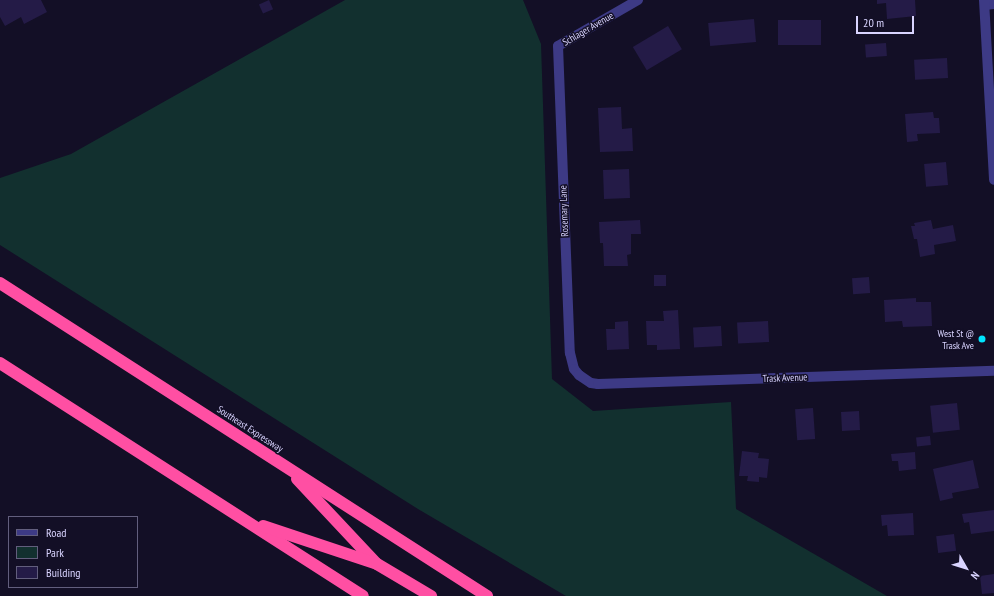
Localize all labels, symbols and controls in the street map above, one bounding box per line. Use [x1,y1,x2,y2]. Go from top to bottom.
scale bar [858,8,916,34]
street label: Schlager Avenue [560,10,616,48]
text: 20 m [863,15,884,30]
street label: Rosemary Lane [557,185,571,237]
place label: West St @ Trask Ave [938,327,974,350]
marker: West St @ Trask Ave [977,334,987,344]
street label: Trask Avenue [762,371,808,385]
street label: Southeast Expressway [215,403,285,455]
legend [8,516,138,588]
text: Road [46,525,66,540]
text: Park [46,545,64,560]
north arrow [946,548,986,588]
text: Building [46,565,81,580]
text: N [968,569,983,582]

